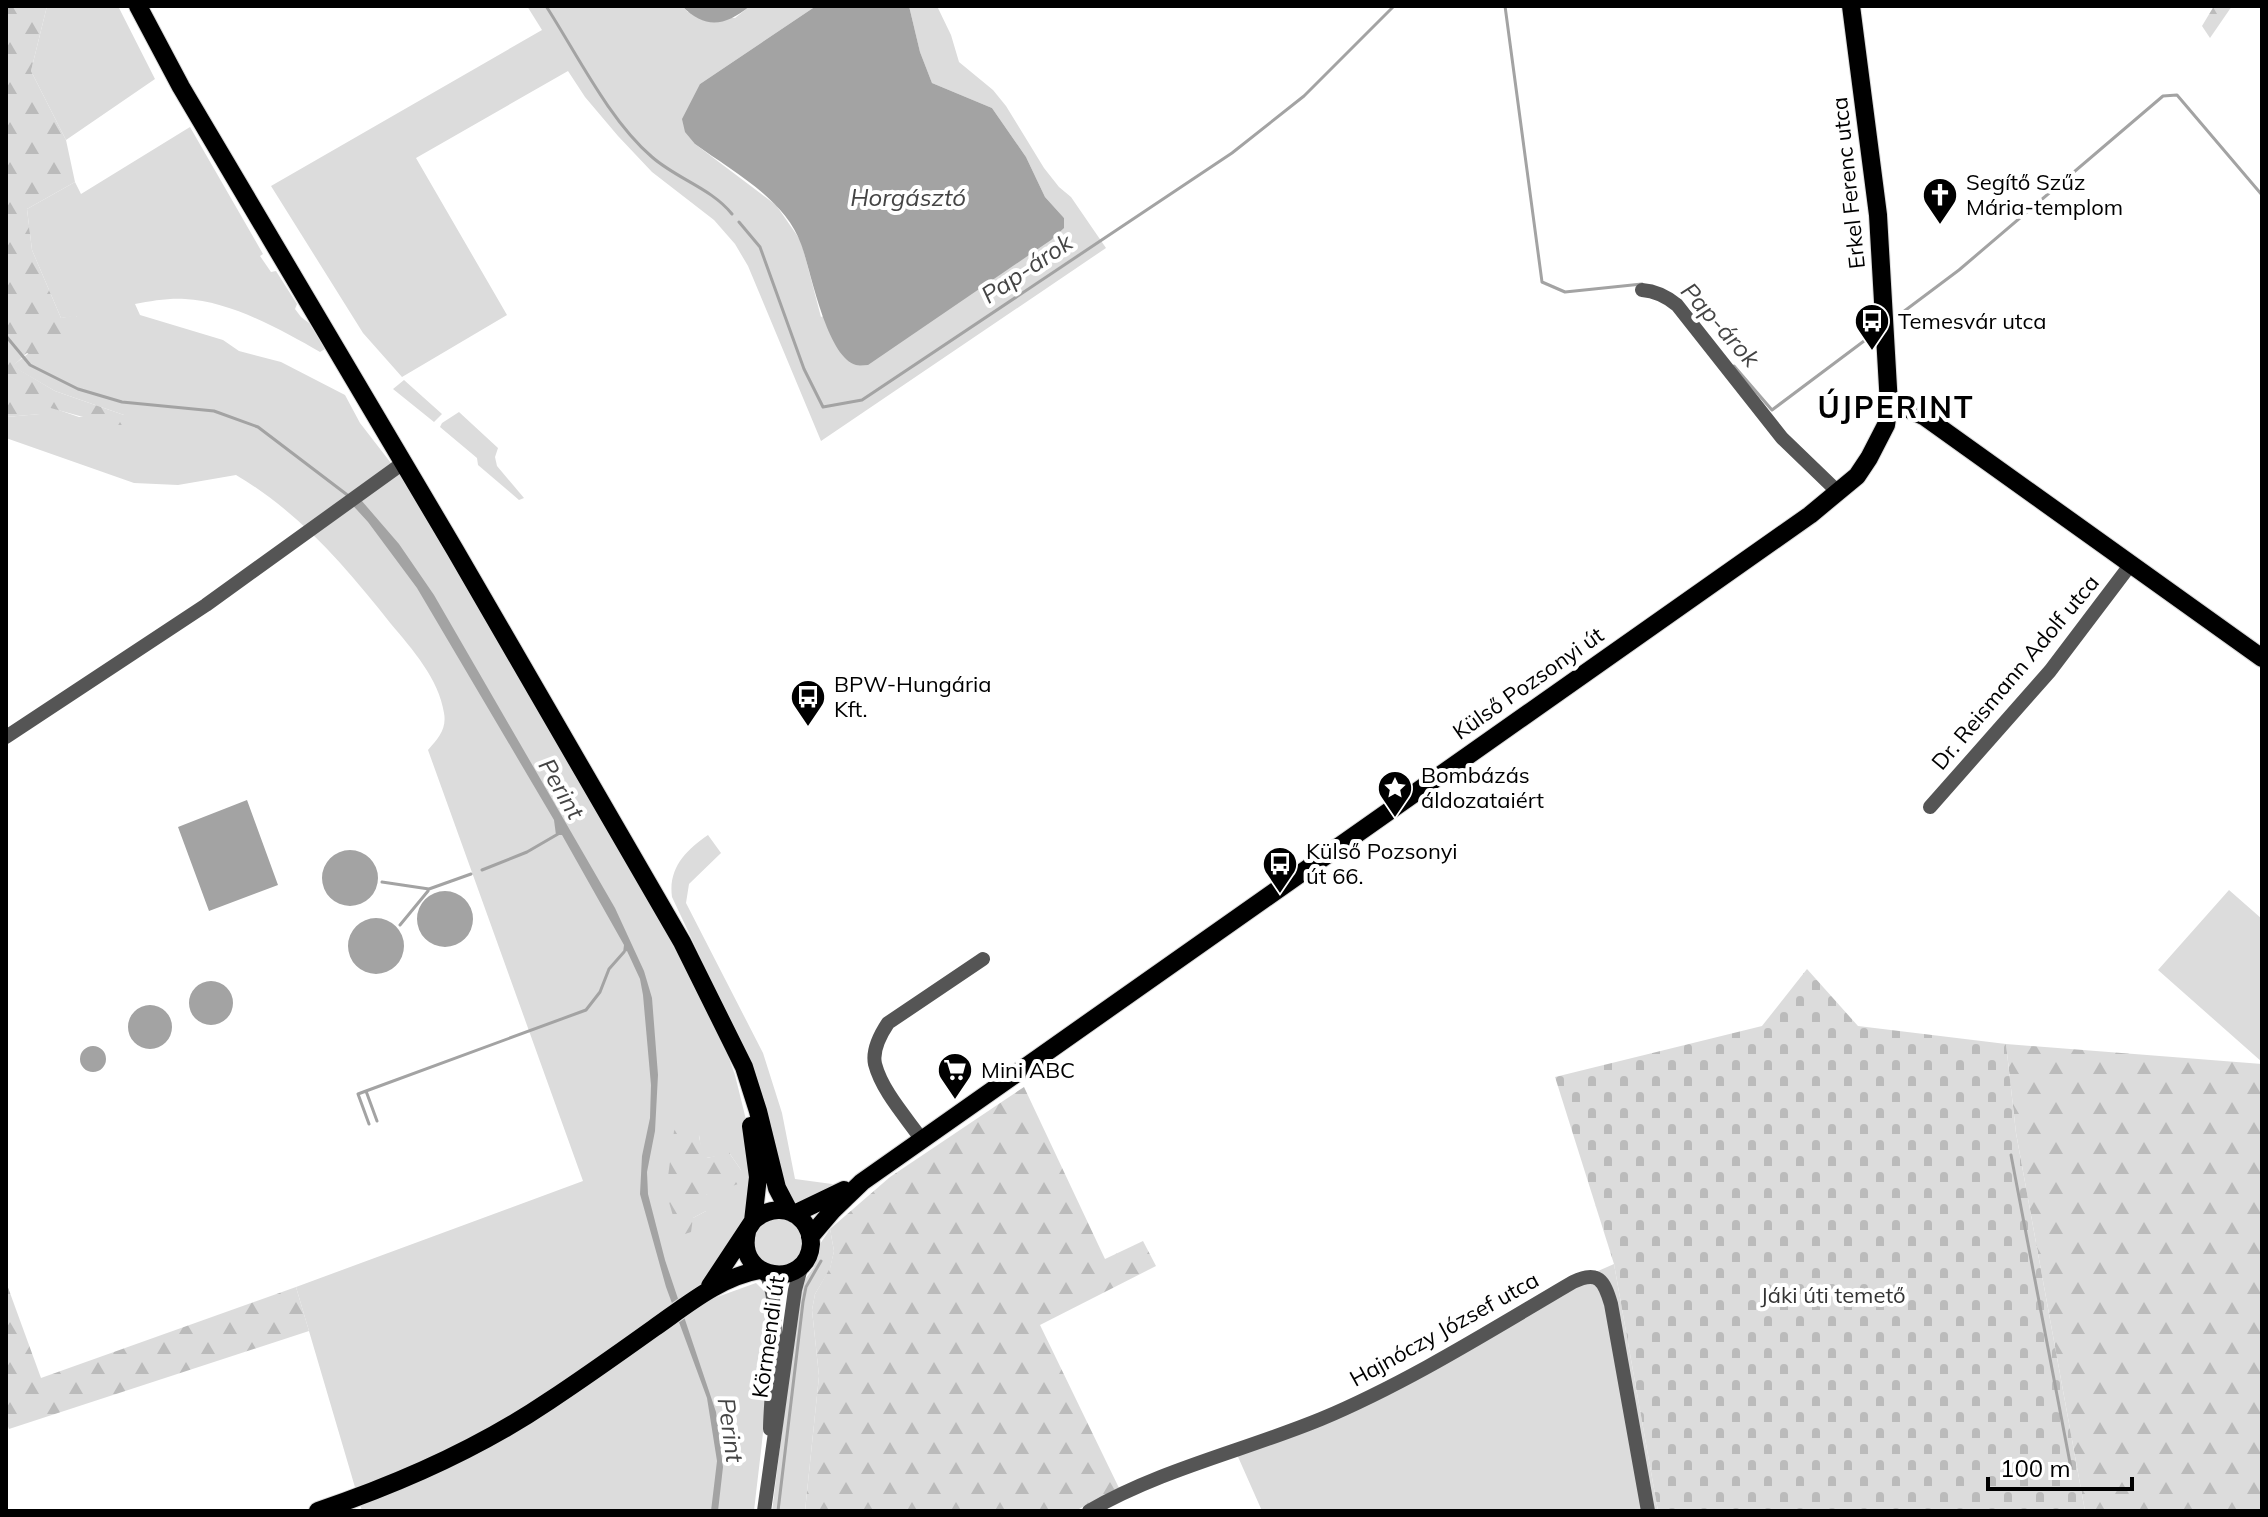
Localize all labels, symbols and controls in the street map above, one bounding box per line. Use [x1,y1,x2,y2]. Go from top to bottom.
street label: Erkel Ferenc utca [1825,96,1871,270]
place label: Segítő Szűz Mária-templom [1966,168,2123,221]
church icon: Segítő Szűz Mária-templom [1921,176,1959,226]
water label: Horgásztó [850,182,966,212]
water label: Pap-árok [975,226,1078,310]
water label: Pap-árok [1675,276,1767,373]
bus stop icon: Temesvár utca [1853,302,1891,352]
place label: Temesvár utca [1898,307,2046,335]
district label: ÚJPERINT [1818,388,1974,426]
street label: Dr. Reismann Adolf utca [1925,569,2105,775]
street label: Külső Pozsonyi út [1447,620,1609,745]
place label: BPW-Hungária Kft. [834,670,991,723]
bus stop icon: BPW-Hungária Kft. [789,678,827,728]
water label: Perint [533,753,591,825]
place label: Bombázás áldozataiért [1421,761,1544,814]
place icon: Bombázás áldozataiért [1376,769,1414,819]
place label: Külső Pozsonyi út 66. [1306,837,1458,890]
bus stop icon: Külső Pozsonyi út 66. [1261,845,1299,895]
supermarket icon: Mini ABC [936,1051,974,1101]
place label: Mini ABC [981,1056,1075,1084]
street label: Hajnóczy József utca [1345,1265,1543,1393]
street label: Körmendi út [746,1274,790,1400]
park label: Jáki úti temető [1760,1281,1906,1309]
water label: Perint [712,1396,750,1465]
scale bar [1988,1441,2132,1491]
text: 100 m [2000,1453,2071,1483]

